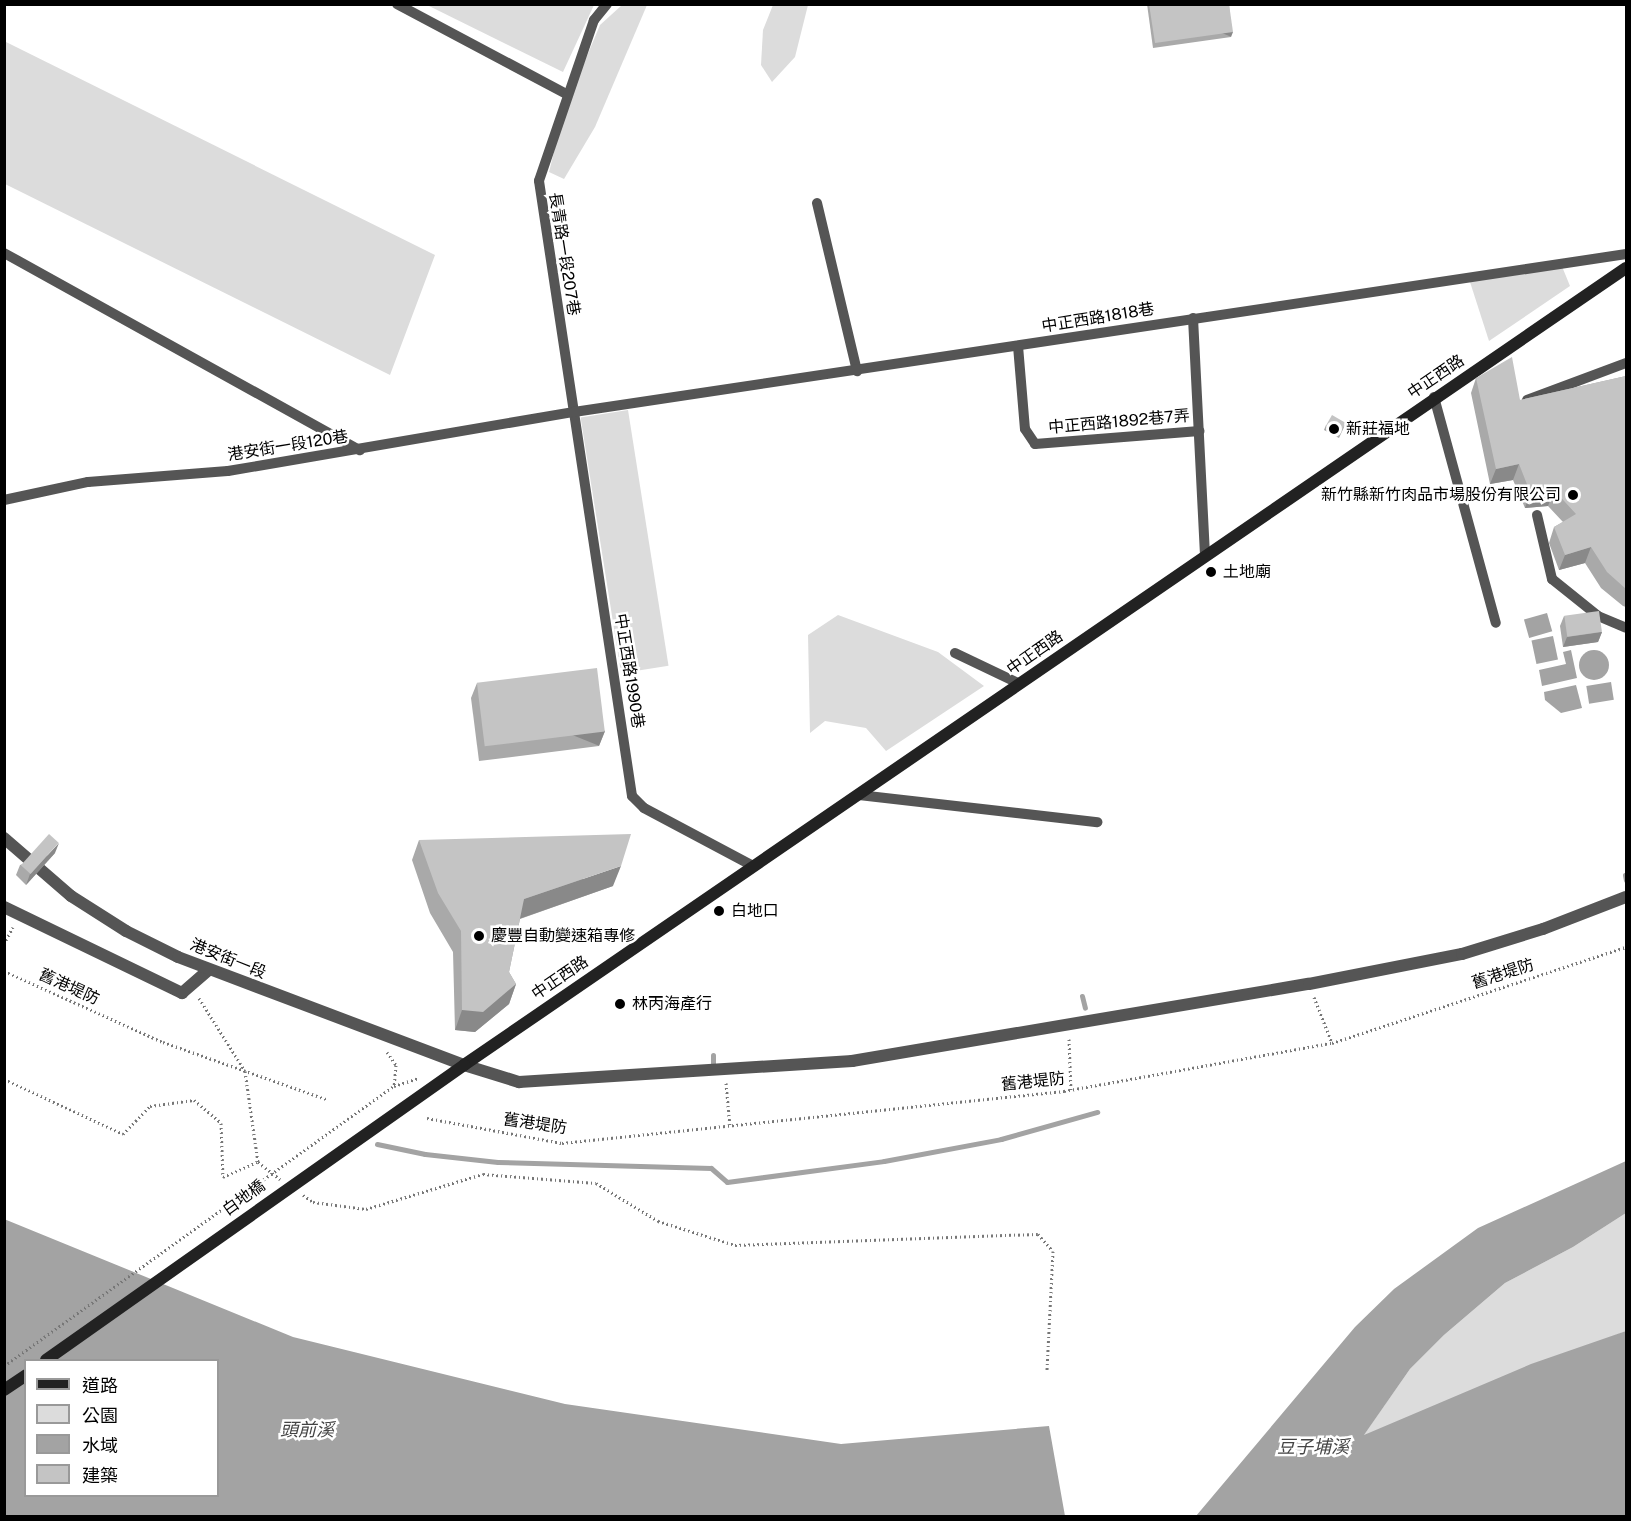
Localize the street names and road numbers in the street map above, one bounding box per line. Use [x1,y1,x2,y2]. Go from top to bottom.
street label: 長青路一段207巷 [545,191,583,317]
street label: 中正西路1818巷 [1040,300,1156,336]
street label: 中正西路 [1404,351,1468,403]
street label: 中正西路1892巷7弄 [1047,406,1191,438]
street label: 港安街一段120巷 [226,427,350,465]
street label: 中正西路1990巷 [610,612,648,730]
street label: 中正西路 [1003,627,1067,679]
street label: 港安街一段 [187,935,269,983]
street label: 中正西路 [528,952,592,1004]
street label: 舊港堤防 [1470,955,1536,993]
street label: 舊港堤防 [36,965,102,1009]
street label: 舊港堤防 [1000,1069,1066,1095]
street label: 舊港堤防 [502,1110,568,1138]
street label: 白地橋 [219,1176,269,1220]

